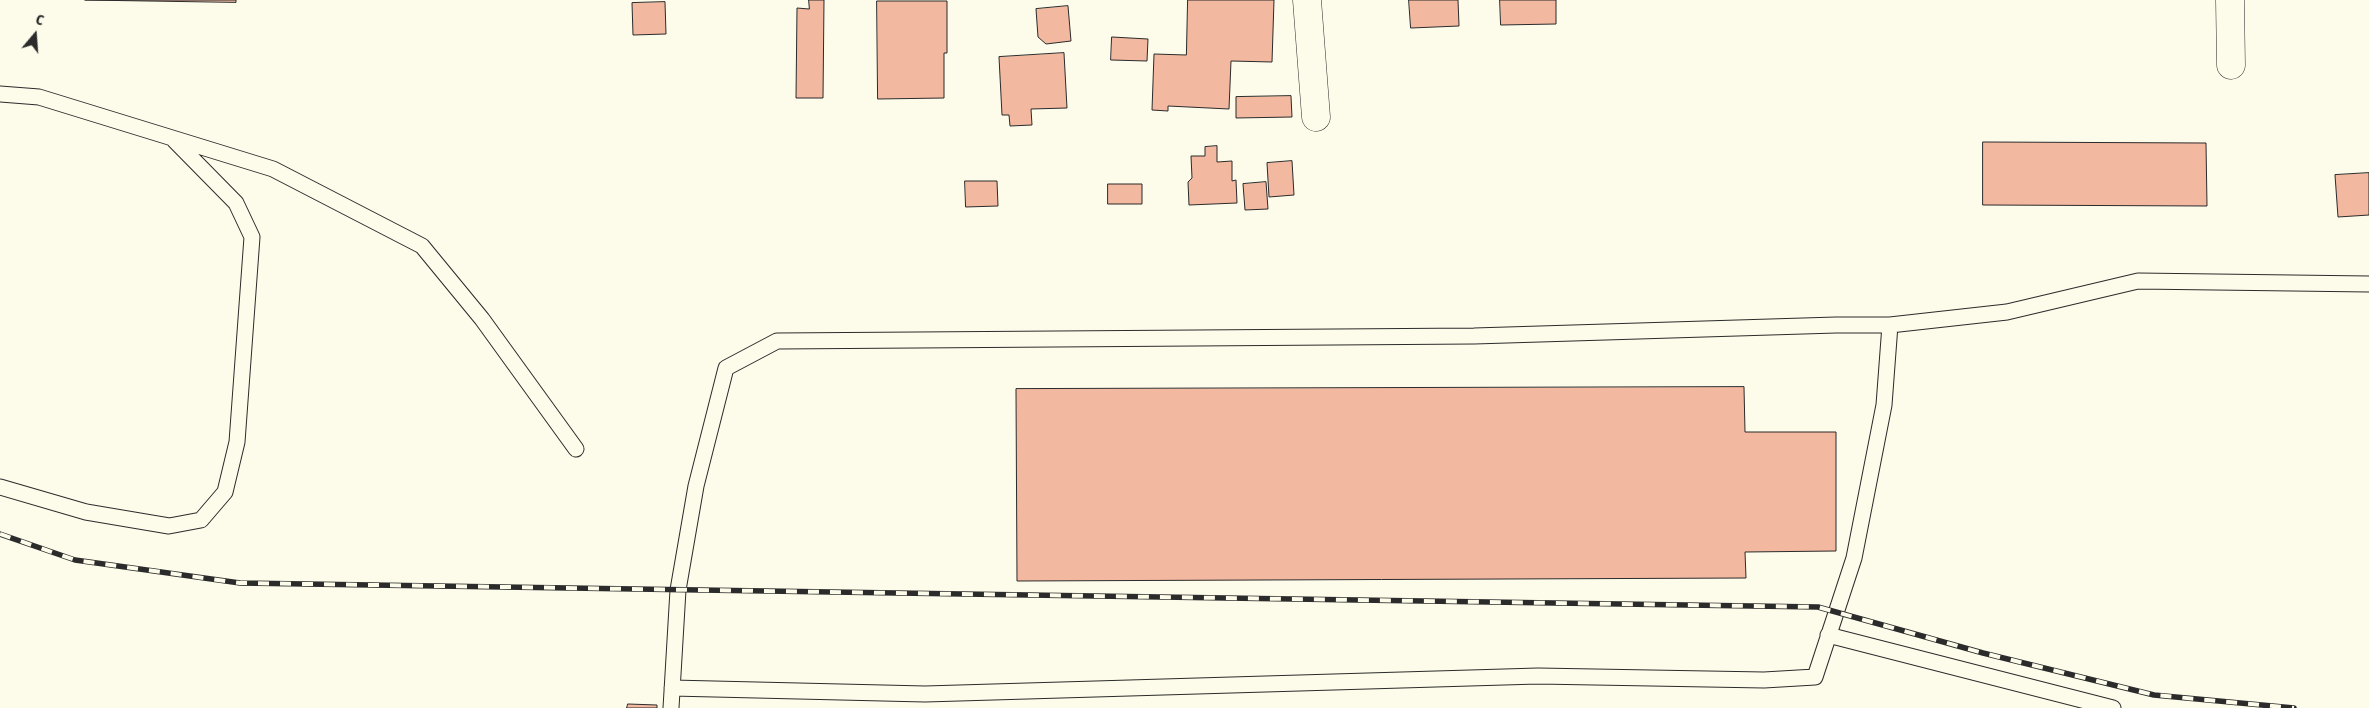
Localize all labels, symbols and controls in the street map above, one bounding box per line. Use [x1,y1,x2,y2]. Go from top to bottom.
north arrow [10,10,60,60]
text: С [34,11,46,29]

